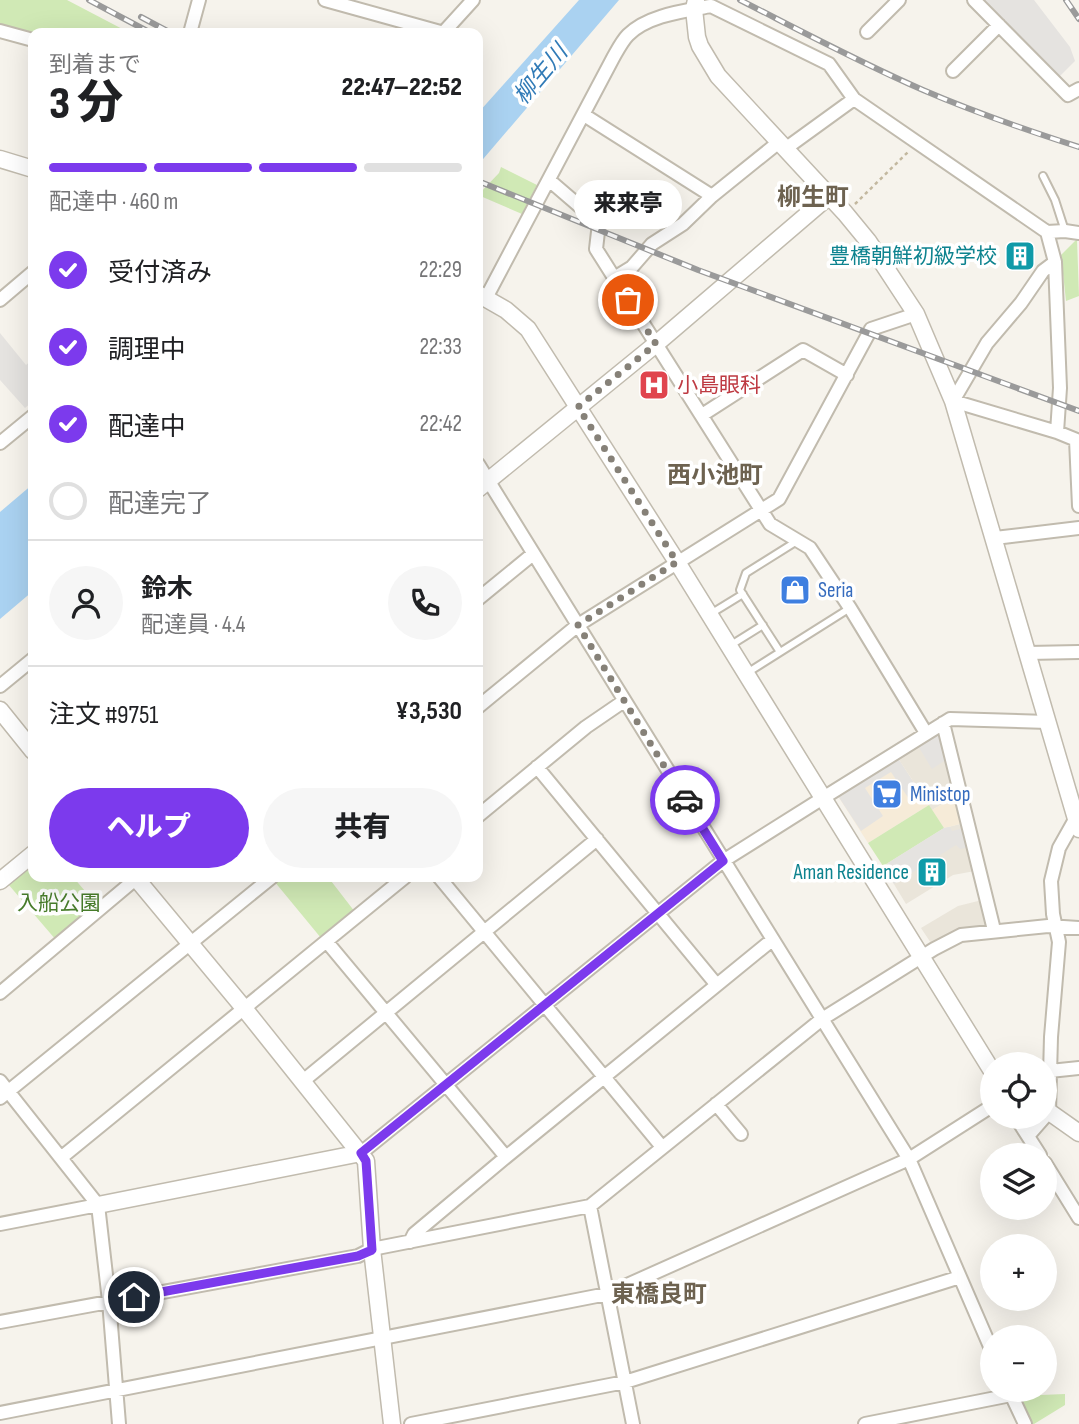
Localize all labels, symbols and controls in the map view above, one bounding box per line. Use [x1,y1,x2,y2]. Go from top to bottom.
water label: 柳生川 [508,37,576,110]
text: 到着まで [49,51,141,79]
text: 22:47–22:52 [342,72,462,103]
text: 3 分 [49,77,123,132]
callout: 来来亭 [574,181,682,230]
district label: 柳生町 [777,183,849,212]
text: 配達中 · 460 m [49,188,178,216]
text: 来来亭 [594,190,663,218]
building icon: 豊橋朝鮮初級学校 [1003,239,1037,273]
place label: 豊橋朝鮮初級学校 [829,244,997,269]
icon: check [49,251,87,289]
text: 22:29 [419,256,462,284]
text: 受付済み [108,258,212,289]
pin [598,270,658,330]
icon: bag [609,281,647,319]
icon: check [49,328,87,366]
text: 22:33 [419,333,462,361]
text: 調理中 [108,335,186,366]
hospital icon: 小島眼科 [637,368,671,402]
place label: 小島眼科 [677,373,761,398]
icon: check [49,405,87,443]
text: 22:42 [419,410,462,438]
text: 配達中 [108,412,186,443]
district label: 西小池町 [667,461,763,490]
text: 配達完了 [108,489,212,520]
button: person [49,566,123,640]
button: phone [388,566,462,640]
shop icon: Seria [778,573,812,607]
text: 鈴木 [141,574,193,605]
place label: Seria [818,578,853,603]
text: 配達員 · 4.4 [141,611,245,639]
text: ¥3,530 [396,696,462,727]
text: 注文 #9751 [49,700,158,731]
courier [650,765,720,835]
supermarket icon: Ministop [870,777,904,811]
icon: car [666,781,704,819]
place label: Ministop [910,782,970,807]
button: ヘルプ [49,788,249,868]
button: 共有 [263,788,462,868]
building icon: Aman Residence [915,855,949,889]
place label: Aman Residence [792,860,909,885]
park label: 入船公園 [17,891,101,916]
map controls [980,1052,1057,1402]
button: locate [980,1052,1057,1129]
button: layers [980,1143,1057,1220]
button: + [980,1234,1057,1311]
pin [104,1267,164,1327]
icon: home [115,1278,153,1316]
district label: 東橋良町 [611,1280,707,1309]
button: − [980,1325,1057,1402]

